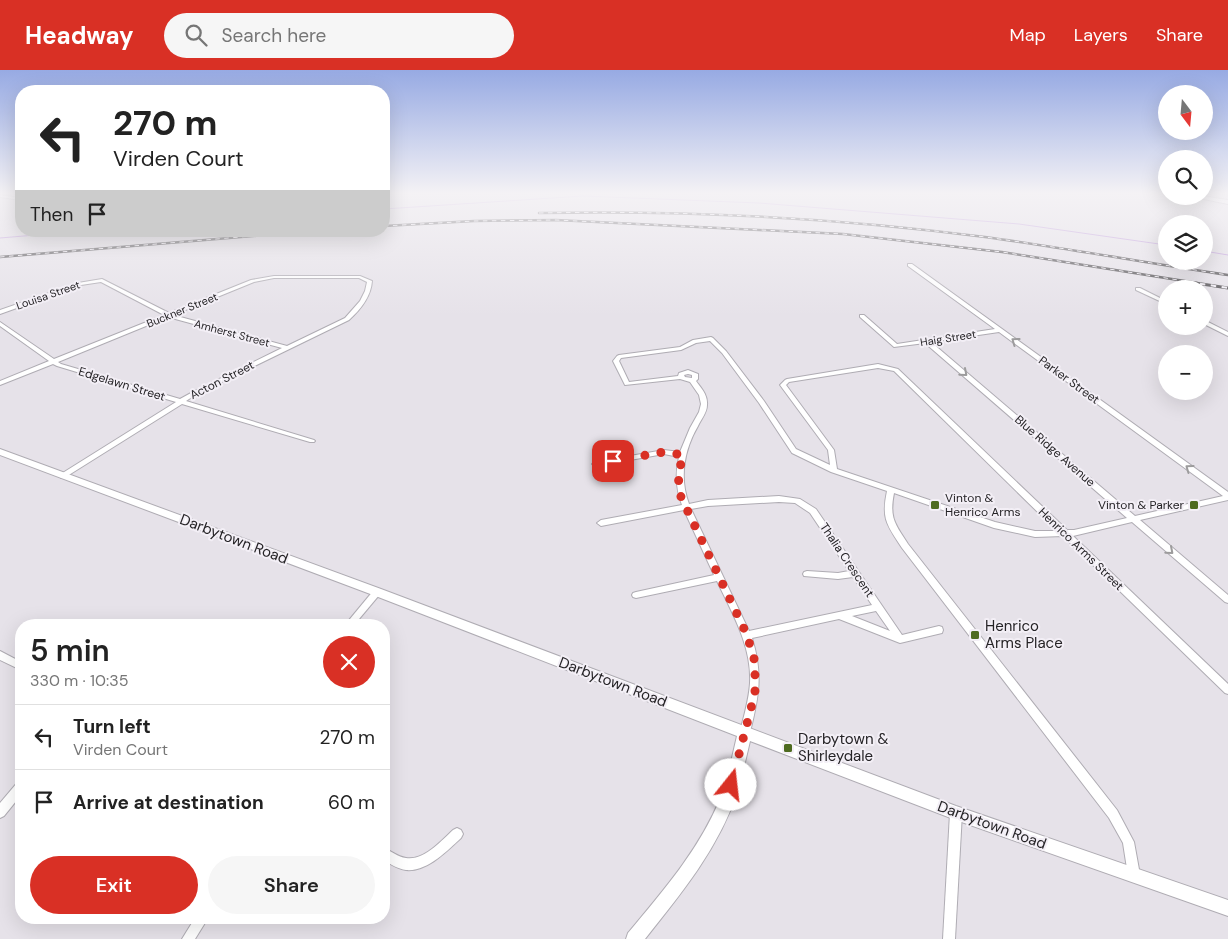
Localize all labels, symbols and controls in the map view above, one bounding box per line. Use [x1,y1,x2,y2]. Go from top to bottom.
search box [164,13,514,58]
text: Headway [25,20,134,51]
icon: search [182,21,210,49]
text: Search here [222,23,326,48]
text: Map [1010,23,1046,47]
text: Layers [1074,23,1128,47]
text: Share [1156,23,1203,47]
north arrow [1158,85,1212,140]
map controls [1158,85,1213,400]
text: 270 m [113,100,217,146]
icon: left [30,105,95,170]
text: Virden Court [113,144,244,173]
button: search [1158,150,1213,205]
icon: arrive [83,200,111,228]
text: Then [30,202,73,227]
button: layers [1158,215,1213,270]
street label: Louisa Street [14,278,82,312]
button: + [1158,280,1213,335]
street label: Buckner Street [144,289,220,331]
street label: Amherst Street [193,316,271,350]
street label: Haig Street [919,327,977,349]
one-way arrow [1011,338,1021,347]
button: − [1158,345,1213,400]
street label: Parker Street [1035,352,1103,408]
street label: Acton Street [187,357,257,403]
street label: Edgelawn Street [77,363,168,405]
one-way arrow [959,368,968,377]
street label: Blue Ridge Avenue [1011,412,1099,490]
pin [592,440,634,482]
icon: arrive [599,447,627,475]
one-way arrow [1186,465,1195,473]
place label: Vinton & Henrico Arms [945,490,1021,520]
place label: Vinton & Parker [1098,497,1185,513]
marker: Vinton & Henrico Arms [929,499,941,511]
marker: Vinton & Parker [1188,499,1200,511]
street label: Henrico Arms Street [1035,504,1127,594]
street label: Darbytown Road [177,509,291,569]
street label: Thalia Crescent [816,520,878,601]
one-way arrow [1165,545,1174,554]
place label: Henrico Arms Place [985,616,1063,653]
marker: Henrico Arms Place [969,629,981,641]
text: 5 min [30,631,110,670]
button: close [323,636,375,688]
street label: Darbytown Road [556,652,670,712]
text: 330 m · 10:35 [30,670,128,691]
text: Turn left [73,714,151,739]
icon: left [30,723,58,751]
text: 270 m [320,725,375,750]
place label: Darbytown & Shirleydale [798,729,889,766]
text: Virden Court [73,739,168,760]
marker: Darbytown & Shirleydale [782,742,794,754]
position arrow [704,758,756,810]
icon: arrive [30,788,58,816]
text: Arrive at destination [73,790,264,815]
text: 60 m [328,790,375,815]
street label: Darbytown Road [935,796,1049,854]
button: Exit [30,856,198,914]
button: Share [208,856,375,914]

